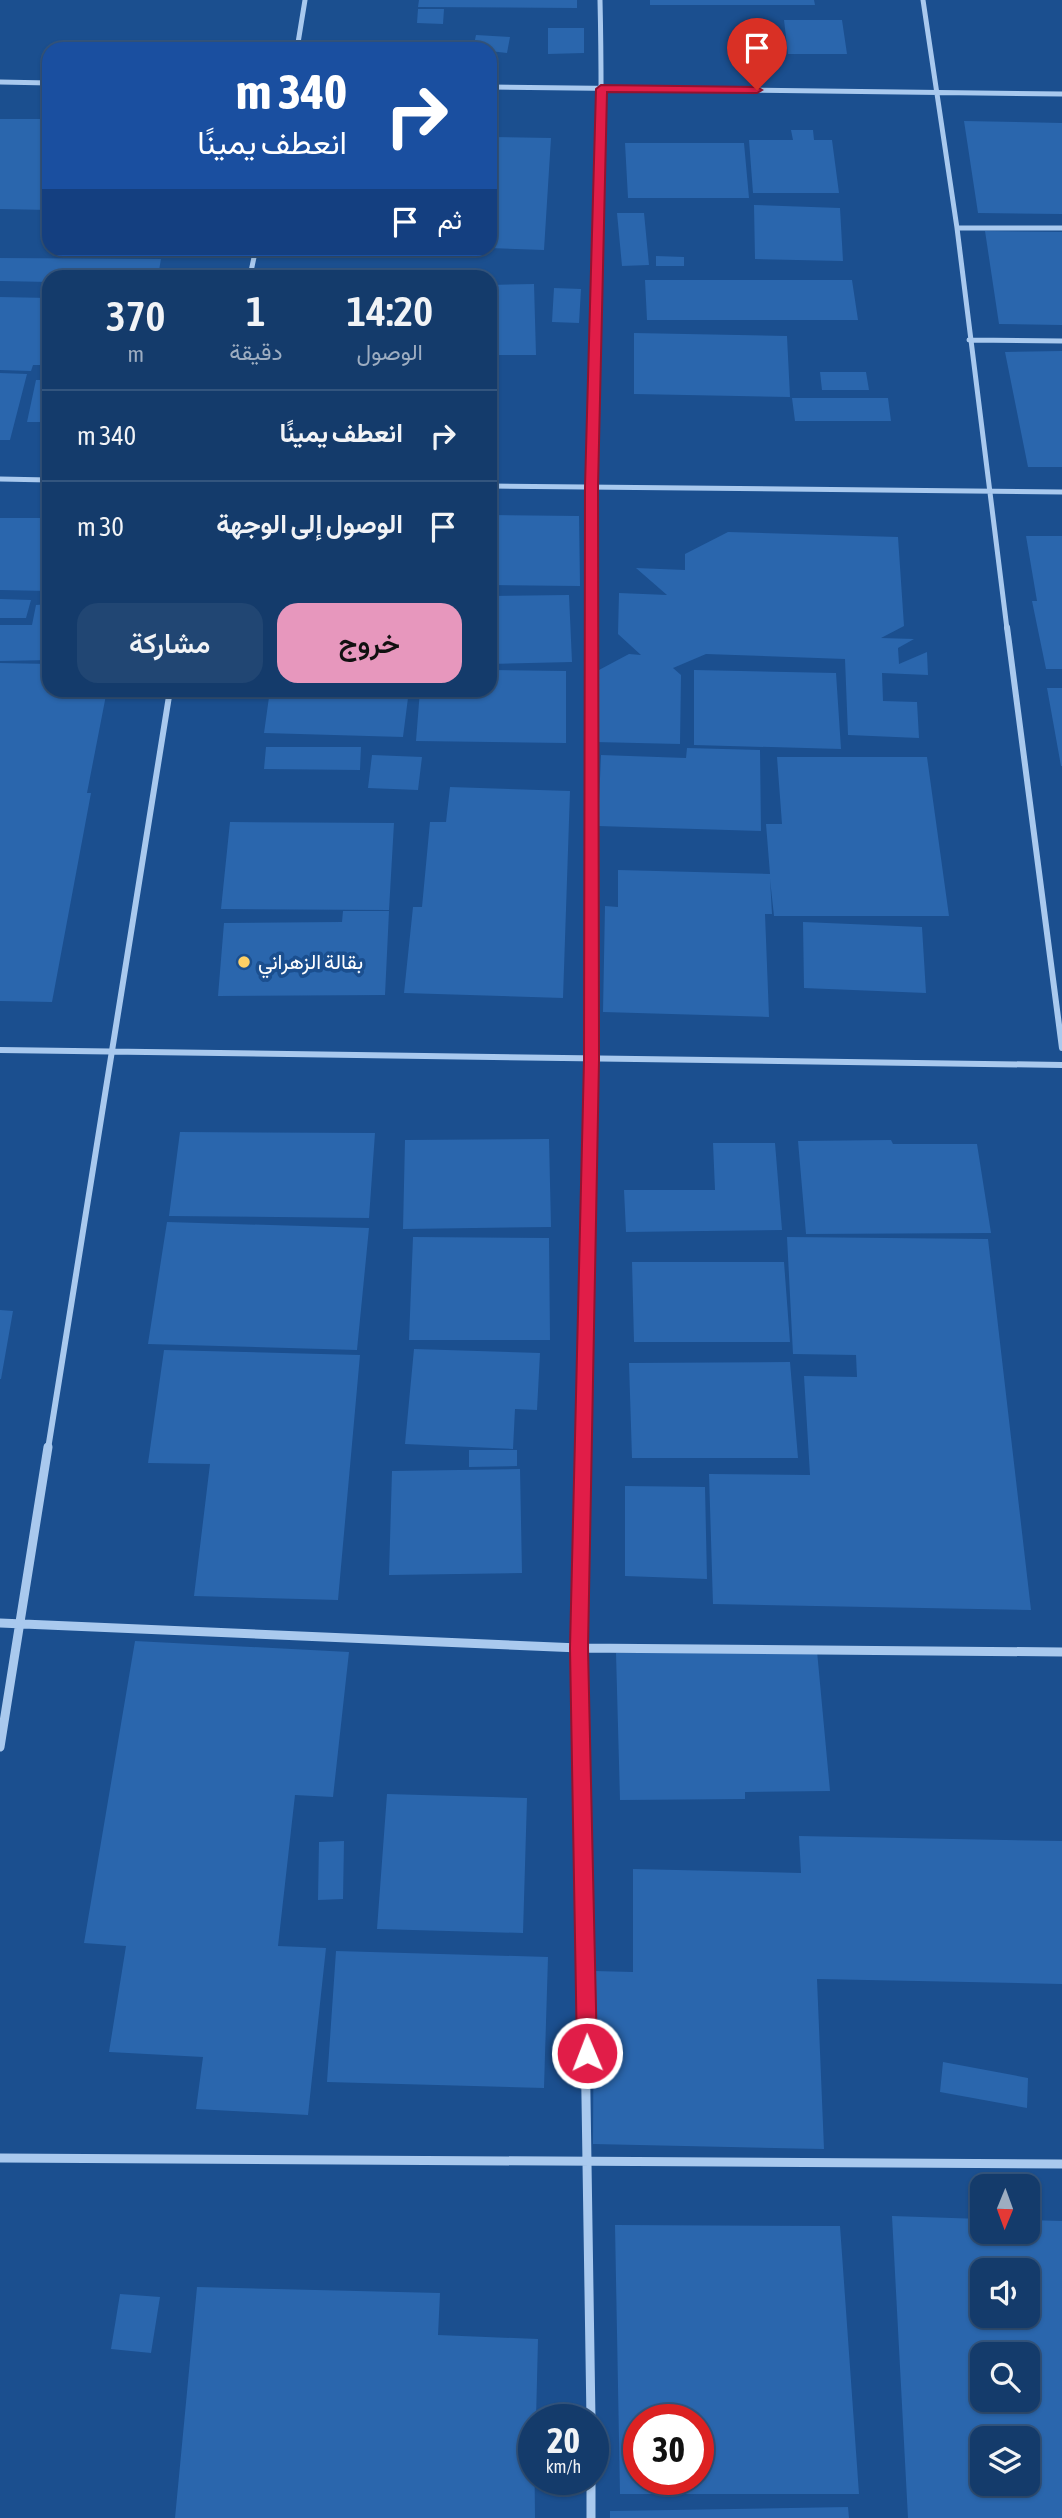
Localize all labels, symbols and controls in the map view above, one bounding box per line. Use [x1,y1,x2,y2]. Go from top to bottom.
pin [727,18,787,90]
icon: arrive [738,29,776,67]
text: 340 m [236,63,347,119]
icon: right [371,70,462,161]
text: انعطف يمينًا [197,124,347,161]
icon: arrive [386,203,424,241]
text: ثم [438,205,462,235]
text: 1 [246,287,266,335]
text: 14:20 [347,287,433,335]
text: 370 [106,292,165,340]
text: دقيقة [229,339,283,365]
text: الوصول [357,339,423,365]
text: m [127,341,144,367]
icon: right [424,417,462,455]
text: انعطف يمينًا [280,418,403,448]
text: 340 m [77,421,136,451]
icon: arrive [424,508,462,546]
text: الوصول إلى الوجهة [216,509,403,539]
text: 30 m [77,512,124,542]
button: مشاركة [77,603,263,683]
button: خروج [277,603,462,683]
place label: بقالة الزهراني [258,949,363,979]
marker: بقالة الزهراني [236,954,252,970]
position arrow [550,2016,624,2090]
north arrow [970,2174,1040,2244]
map controls [970,2174,1040,2496]
button: sound [970,2258,1040,2328]
button: search [970,2342,1040,2412]
speed limit sign: 30 [623,2404,714,2495]
text: 20 [547,2420,580,2460]
button: layers [970,2426,1040,2496]
text: km/h [546,2456,581,2477]

